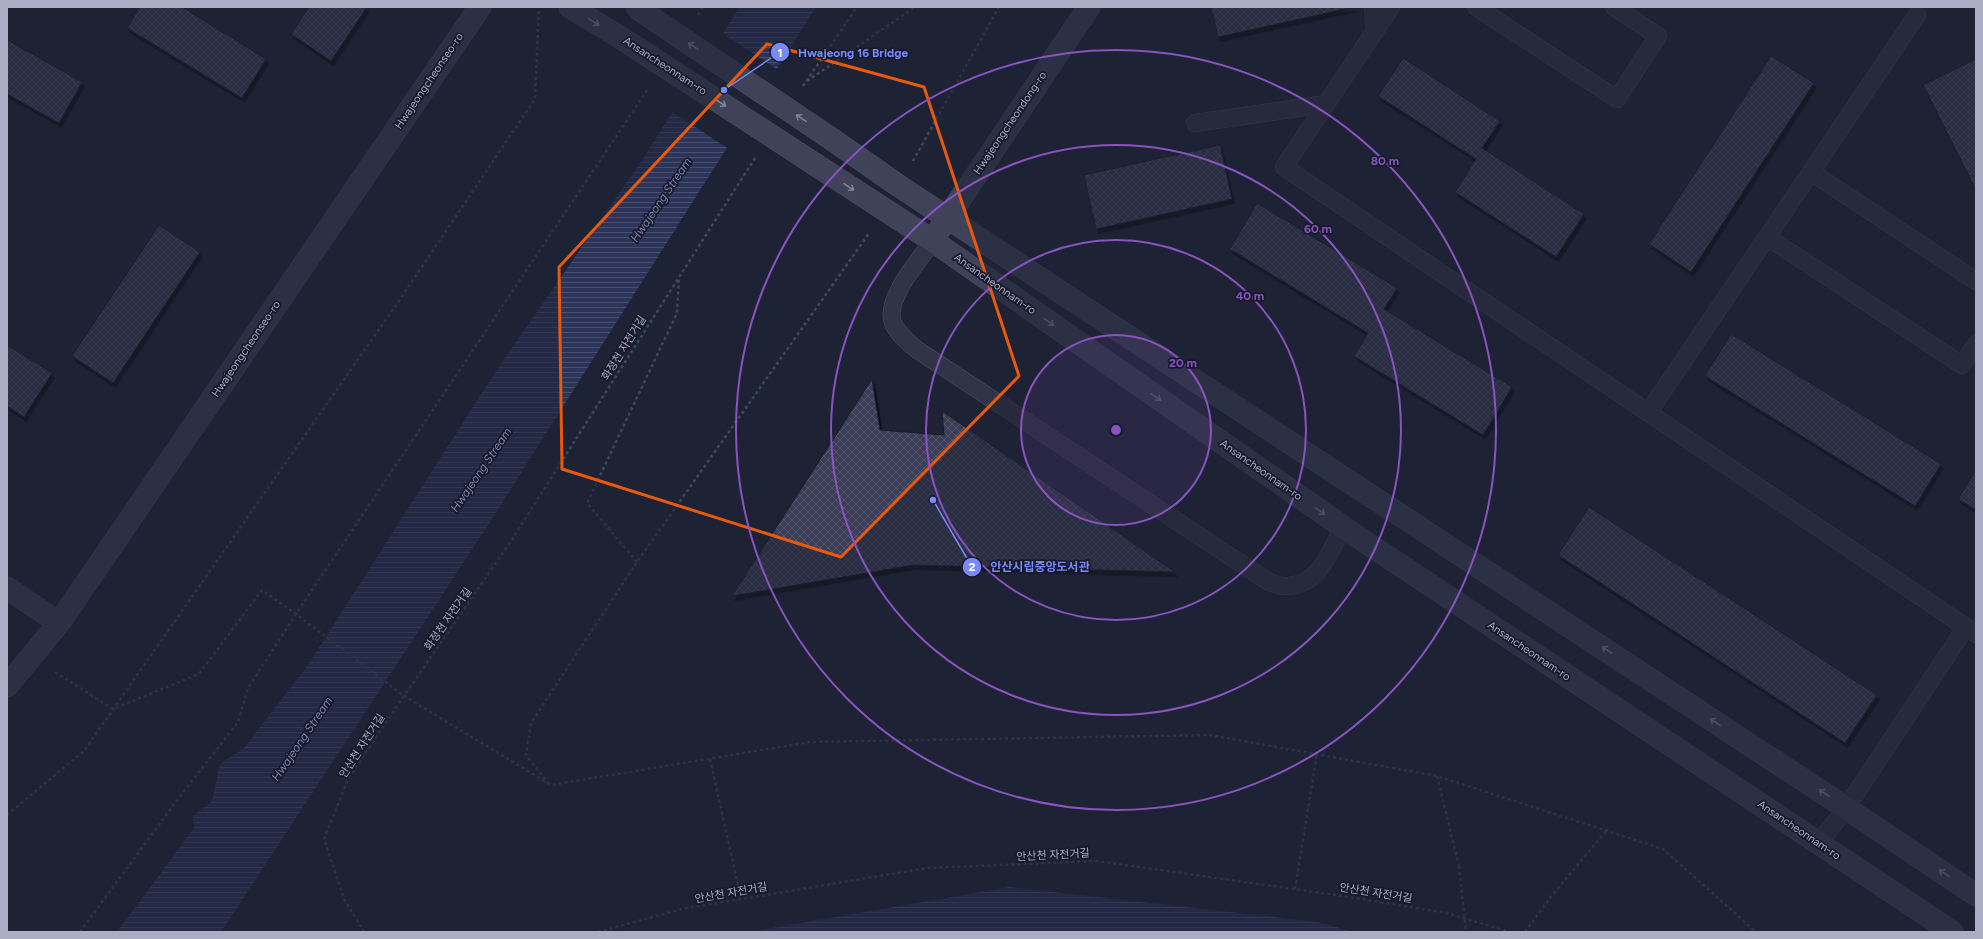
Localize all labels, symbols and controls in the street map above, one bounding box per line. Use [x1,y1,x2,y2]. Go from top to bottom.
one-way arrow [588,18,600,26]
street label: Hwajeongcheonseo-ro [392,30,466,132]
street label: Ansancheonnam-ro [621,34,709,98]
callout: Hwajeong 16 Bridge [770,40,916,64]
one-way arrow [687,41,699,49]
text: 1 [777,46,783,60]
text: Hwajeong 16 Bridge [798,46,908,60]
street label: Hwajeongcheondong-ro [971,69,1049,177]
one-way arrow [715,99,726,107]
one-way arrow [795,114,806,122]
text: 80 m [1371,154,1399,168]
water label: Hwajeong Stream [628,155,694,245]
one-way arrow [843,183,854,191]
text: 60 m [1304,222,1332,236]
street label: Ansancheonnam-ro [952,251,1038,317]
text: 40 m [1236,289,1264,303]
street label: Hwajeongcheonseo-ro [209,298,283,400]
street label: 화정천 자전거길 [599,313,649,383]
one-way arrow [1044,318,1055,326]
text: 20 m [1169,356,1197,370]
one-way arrow [1150,393,1161,401]
centre of rings [1109,423,1123,437]
water label: Hwajeong Stream [448,425,514,515]
street label: Ansancheonnam-ro [1218,437,1304,503]
one-way arrow [1314,507,1325,515]
callout: 안산시립중앙도서관 [962,555,1097,579]
text: 2 [969,560,976,574]
text: 안산시립중앙도서관 [990,560,1090,574]
street label: 화정천 자전거길 [422,585,474,653]
street label: Ansancheonnam-ro [1485,619,1573,683]
one-way arrow [1601,646,1613,654]
water label: Hwajeong Stream [269,694,335,784]
street label: 안산천 자전거길 [337,712,387,780]
one-way arrow [1710,718,1721,726]
one-way arrow [1819,789,1830,797]
street label: Ansancheonnam-ro [1755,798,1843,862]
street label: 안산천 자전거길 [1016,847,1090,863]
one-way arrow [1938,869,1949,877]
street label: 안산천 자전거길 [694,880,768,906]
street label: 안산천 자전거길 [1339,881,1413,905]

